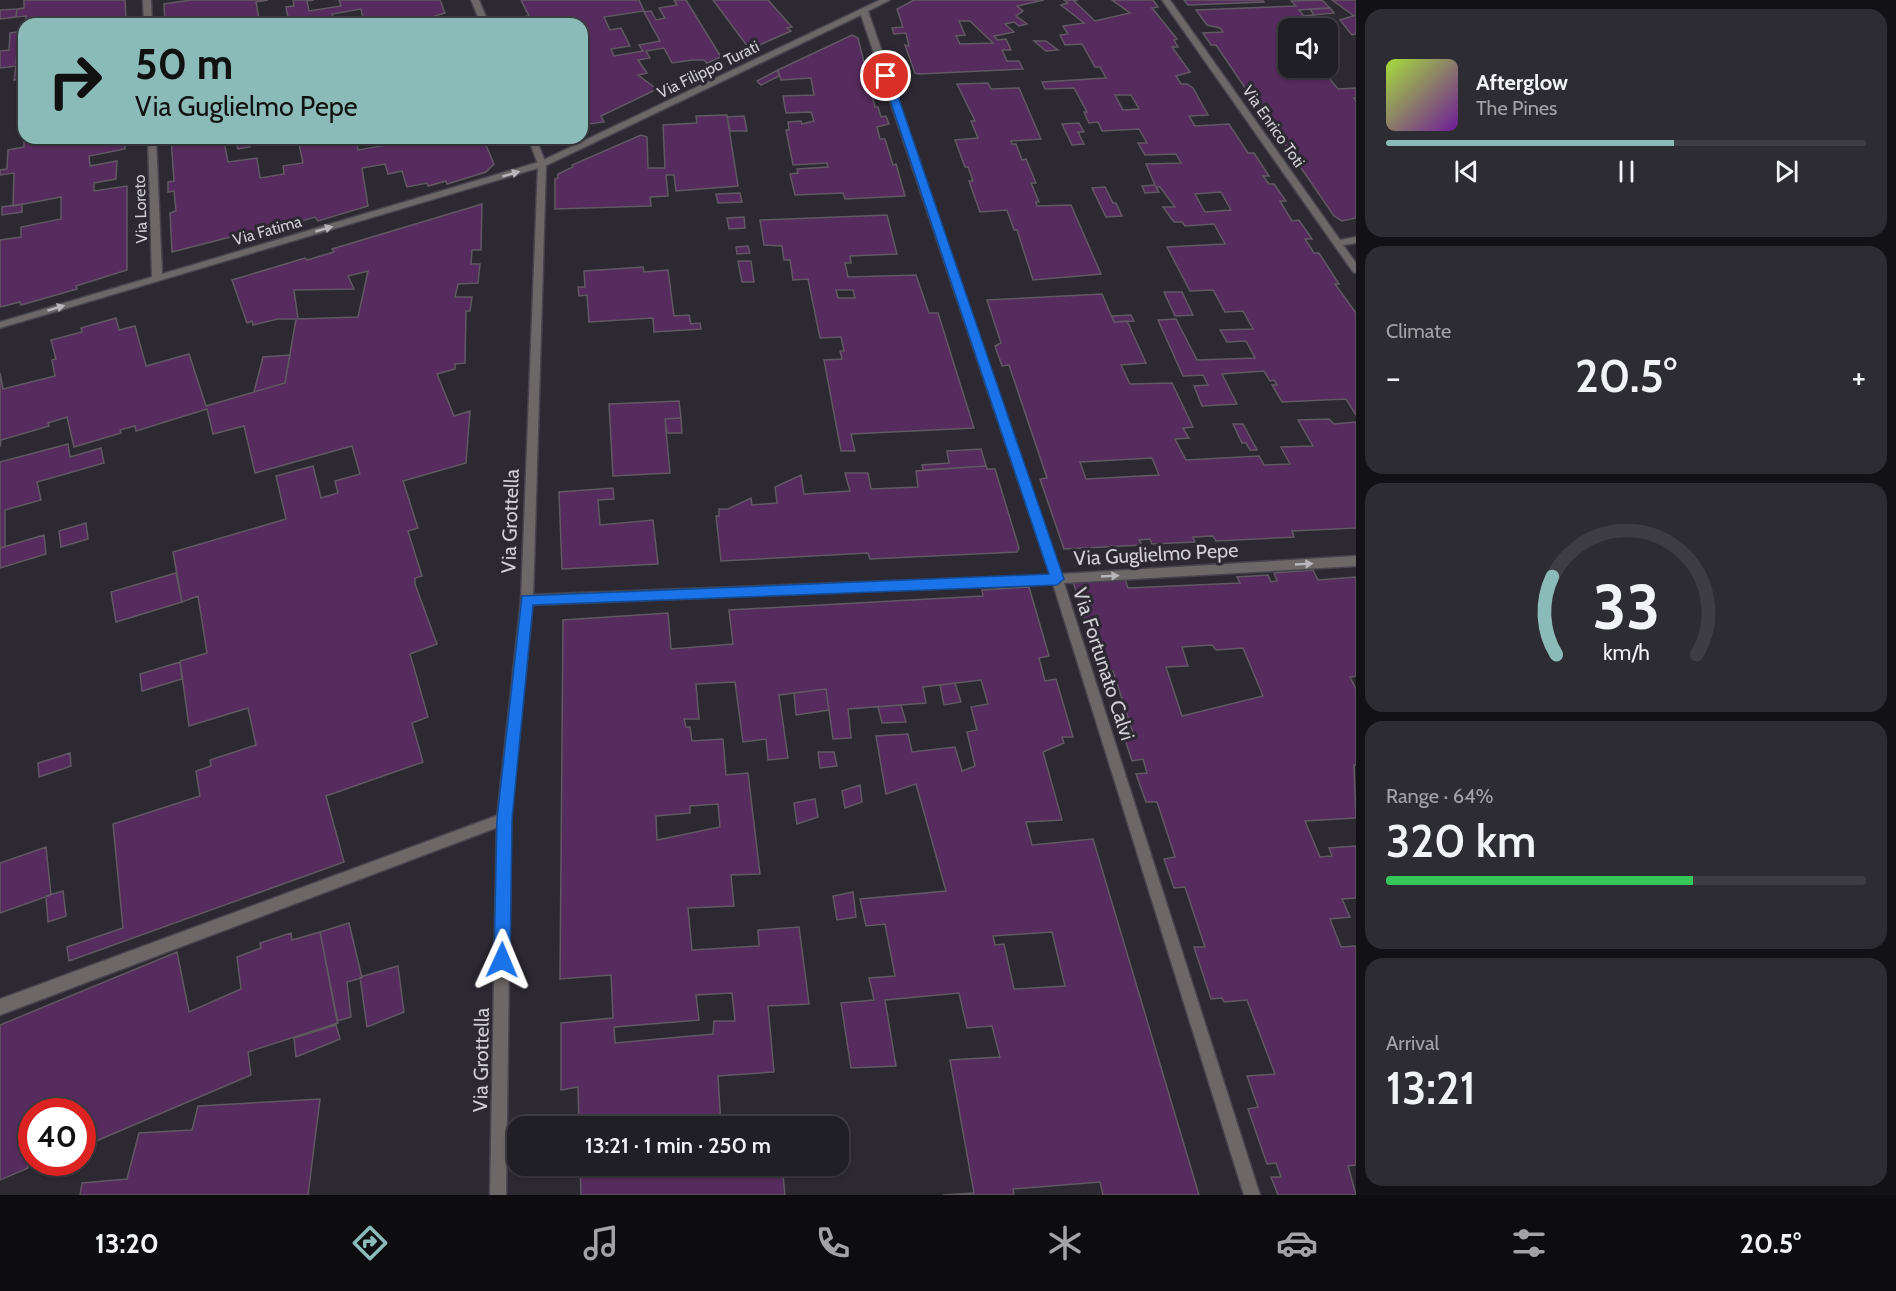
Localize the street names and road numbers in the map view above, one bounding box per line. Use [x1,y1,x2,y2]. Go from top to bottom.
street label: Via Filippo Turati [654,37,762,102]
street label: Via Enrico Toti [1238,82,1309,171]
street label: Via Loreto [130,174,151,244]
street label: Via Fatima [231,212,304,249]
street label: Via Grottella [496,468,524,574]
street label: Via Guglielmo Pepe [1073,538,1239,570]
street label: Via Fortunato Calvi [1068,585,1140,743]
street label: Via Grottella [468,1007,494,1112]

